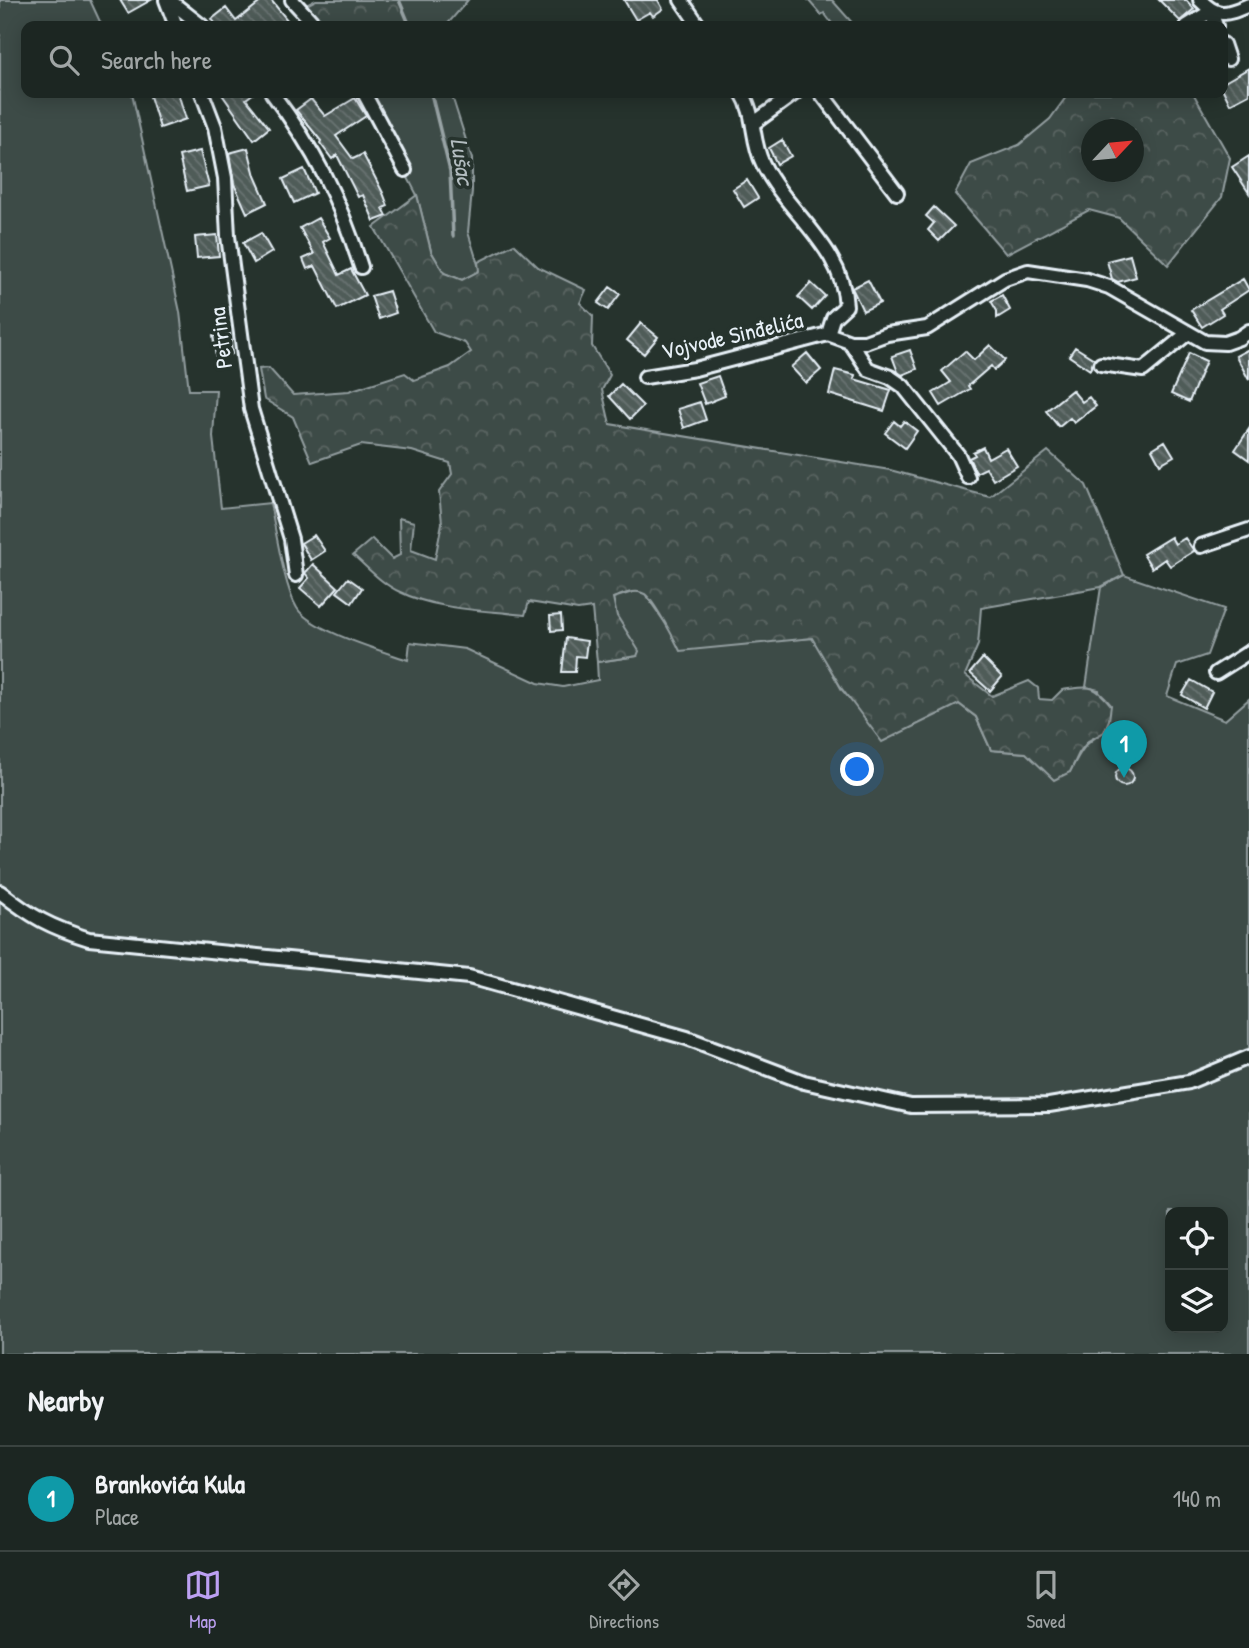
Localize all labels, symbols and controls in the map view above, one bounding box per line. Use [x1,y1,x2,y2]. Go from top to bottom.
search box [21,21,1228,98]
icon: search [45,41,83,79]
text: Search here [101,42,212,77]
north arrow [1081,119,1144,182]
water label: Lušac [444,136,483,189]
street label: Vojvode Sinđelića [658,304,806,366]
street label: Petrina [201,306,239,370]
pin: 1 [1101,720,1147,778]
your location [840,752,874,786]
map controls [1165,1207,1228,1333]
button: locate [1165,1207,1228,1270]
button: layers [1165,1270,1228,1333]
text: Nearby [28,1380,104,1420]
text: Brankovića Kula [95,1466,245,1501]
text: 1 [47,1483,55,1514]
text: 140 m [1173,1483,1221,1514]
text: Place [95,1501,139,1532]
tab: Map [184,1566,222,1634]
tab: Directions [589,1566,659,1634]
tab: Saved [1027,1566,1065,1634]

